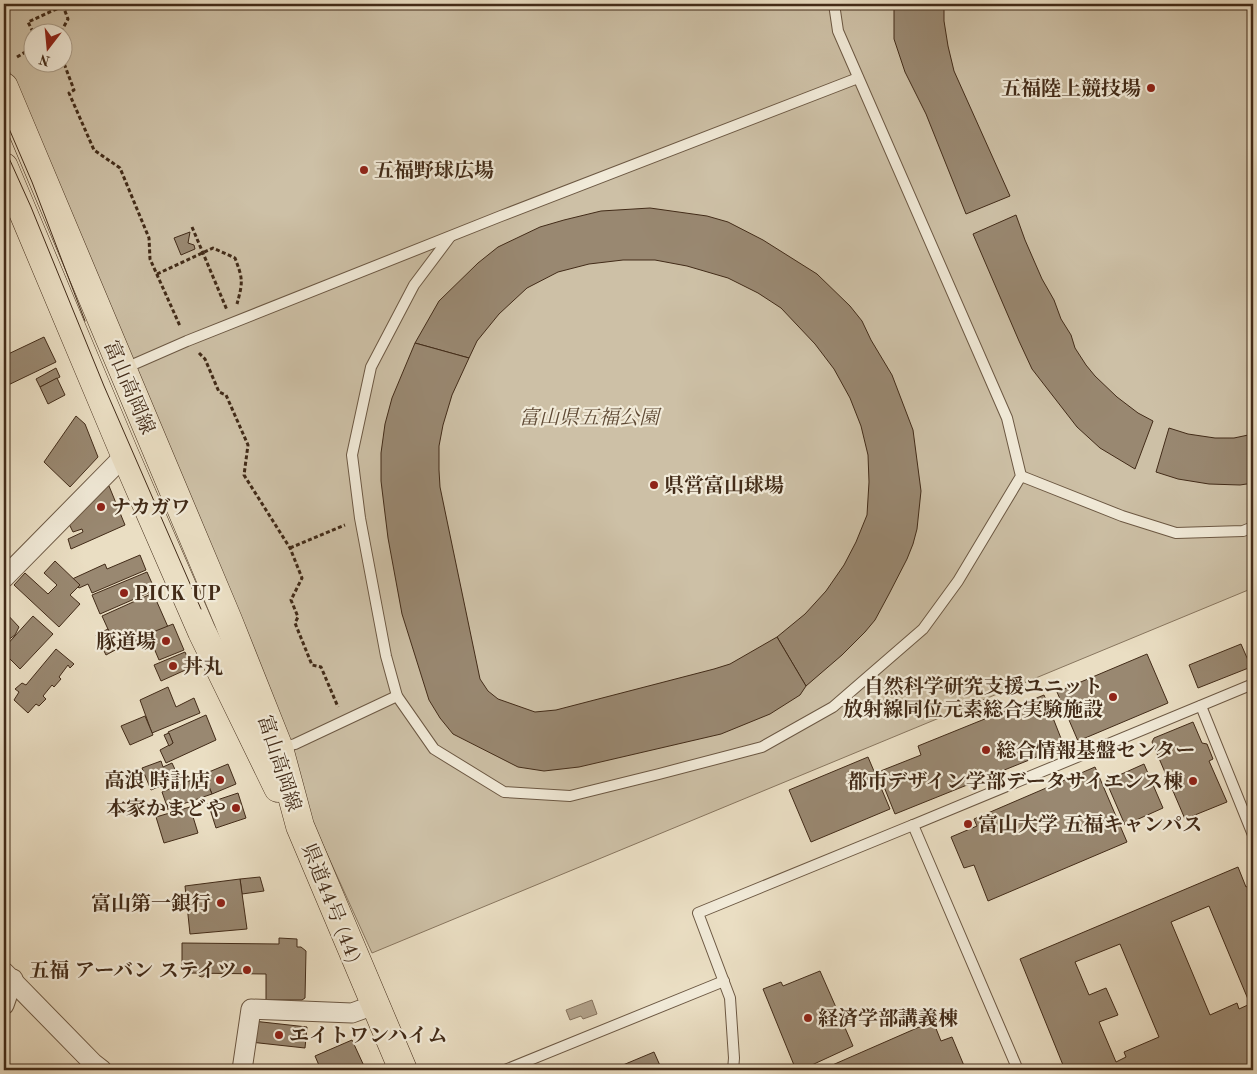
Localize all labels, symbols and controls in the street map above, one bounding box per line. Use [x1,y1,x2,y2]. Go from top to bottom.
north arrow [22,22,72,72]
text: N [37,51,52,68]
place label: 五福陸上競技場 [1001,77,1141,100]
marker: 五福陸上競技場 [1145,82,1157,94]
place label: 五福野球広場 [374,159,494,182]
marker: 五福野球広場 [358,164,370,176]
street label: 富山高岡線 [99,337,159,438]
park label: 富山県五福公園 [519,407,662,429]
place label: 県営富山球場 [664,474,784,497]
marker: 県営富山球場 [648,479,660,491]
place label: ナカガワ [111,497,191,519]
marker: ナカガワ [95,501,107,513]
place label: PICK UP [134,585,221,605]
marker: PICK UP [118,587,130,599]
place label: 豚道場 [96,630,156,653]
marker: 豚道場 [160,635,172,647]
place label: 丼丸 [183,655,223,678]
marker: 丼丸 [167,660,179,672]
place label: 自然科学研究支援ユニット 放射線同位元素総合実験施設 [843,675,1103,721]
marker: 自然科学研究支援ユニット 放射線同位元素総合実験施設 [1107,691,1119,703]
street label: 富山高岡線 [253,712,305,814]
place label: 総合情報基盤センター [996,739,1195,762]
marker: 総合情報基盤センター [980,744,992,756]
place label: 高浪 時計店 [104,769,210,792]
place label: 都市デザイン学部データサイエンス棟 [847,771,1183,793]
marker: 高浪 時計店 [214,774,226,786]
marker: 都市デザイン学部データサイエンス棟 [1187,775,1199,787]
place label: 本家かまどや [106,798,226,820]
marker: 本家かまどや [230,802,242,814]
place label: 富山大学 五福キャンパス [978,813,1202,836]
marker: 富山大学 五福キャンパス [962,818,974,830]
street label: 県道44号 (44) [297,840,365,966]
place label: 富山第一銀行 [91,892,211,915]
marker: 富山第一銀行 [215,897,227,909]
place label: 五福 アーバン ステイツ [29,959,237,982]
marker: 五福 アーバン ステイツ [241,964,253,976]
place label: 経済学部講義棟 [818,1007,958,1030]
marker: 経済学部講義棟 [802,1012,814,1024]
place label: エイトワンハイム [289,1026,448,1047]
marker: エイトワンハイム [273,1029,285,1041]

